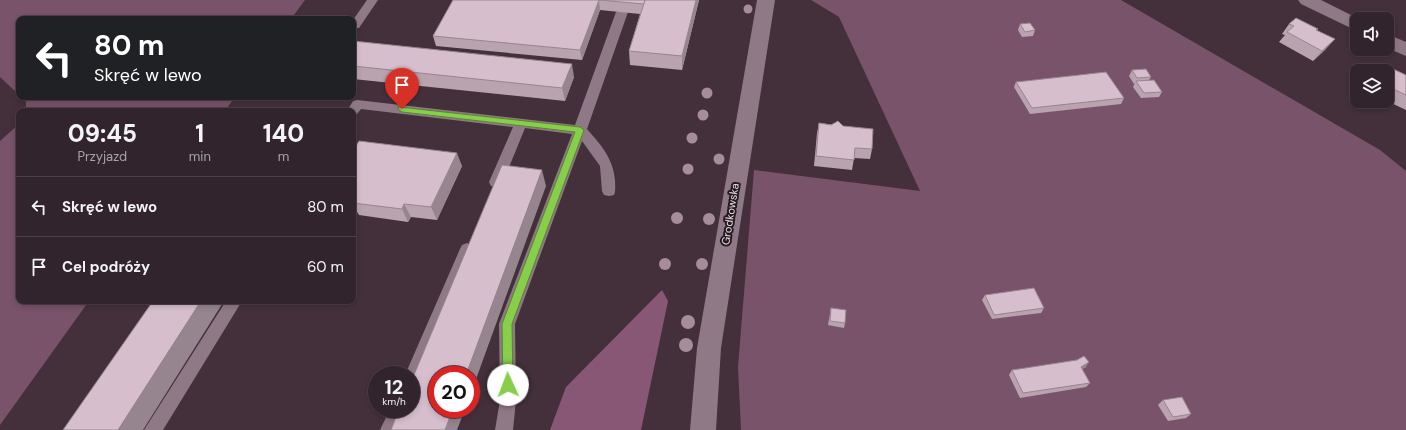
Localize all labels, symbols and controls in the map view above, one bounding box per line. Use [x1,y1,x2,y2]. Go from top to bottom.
map controls [1350,12,1394,108]
button: sound [1350,12,1394,56]
text: 80 m [94,27,164,64]
icon: left [28,32,80,84]
text: Skręć w lewo [94,63,202,87]
button: layers [1350,64,1394,108]
pin [385,68,419,109]
icon: arrive [391,74,413,96]
text: 09:45 [68,118,137,149]
text: 1 [195,118,204,149]
text: 140 [263,118,304,149]
text: Przyjazd [77,148,127,165]
text: min [189,148,211,165]
text: m [278,148,289,165]
street label: Grodkowska [718,182,742,246]
icon: left [28,196,50,218]
text: Skręć w lewo [62,197,157,217]
text: 80 m [307,197,344,217]
icon: arrive [28,256,50,278]
text: Cel podróży [62,257,150,277]
text: 60 m [307,257,344,277]
position arrow [487,364,529,406]
speed limit sign: 20 [428,366,480,418]
text: 12 [385,374,403,400]
text: km/h [382,395,406,408]

